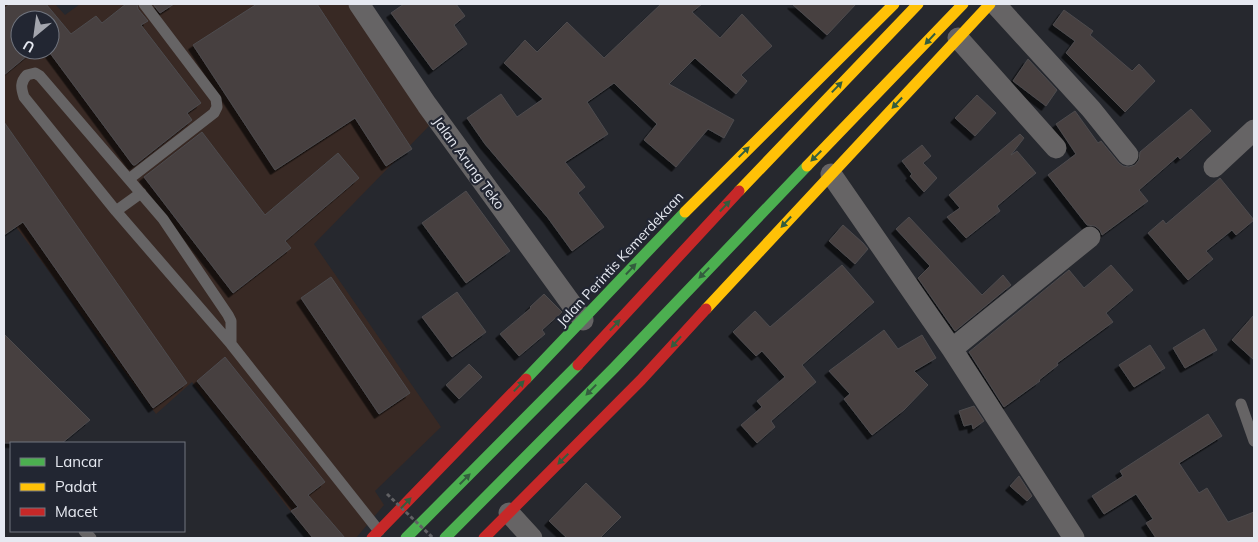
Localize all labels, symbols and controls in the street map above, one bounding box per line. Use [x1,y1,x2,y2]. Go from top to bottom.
north arrow [10,10,60,60]
one-way arrow [924,33,936,45]
text: U [20,36,38,57]
one-way arrow [831,82,843,94]
one-way arrow [891,97,903,109]
street label: Jalan Arung Teko [429,113,509,213]
one-way arrow [738,146,750,158]
one-way arrow [810,149,822,161]
street label: Jalan Perintis Kemerdekaan [553,188,687,330]
one-way arrow [719,200,731,212]
one-way arrow [780,216,792,228]
one-way arrow [625,263,637,275]
one-way arrow [698,267,710,279]
one-way arrow [609,320,621,332]
one-way arrow [670,335,682,347]
one-way arrow [513,381,525,393]
one-way arrow [586,384,598,396]
legend [10,442,185,532]
text: Lancar [55,452,103,471]
one-way arrow [557,452,569,464]
one-way arrow [459,473,471,485]
text: Padat [55,477,97,496]
one-way arrow [400,497,412,509]
text: Macet [55,502,98,521]

